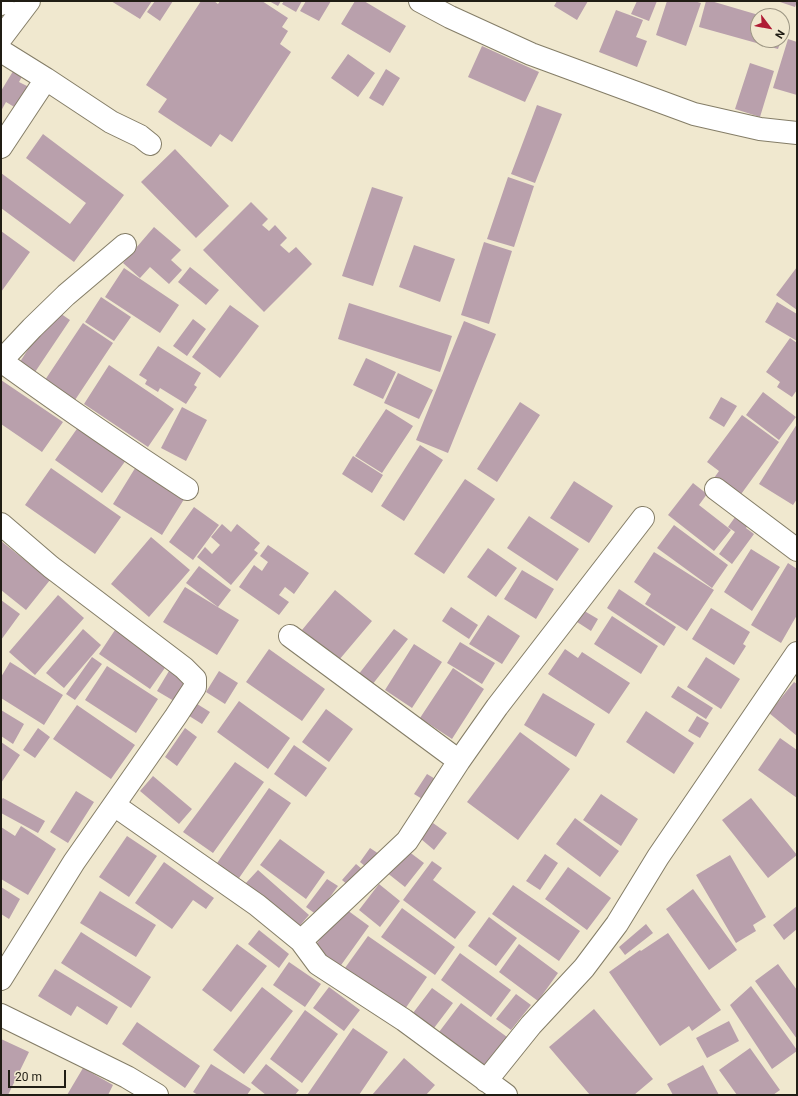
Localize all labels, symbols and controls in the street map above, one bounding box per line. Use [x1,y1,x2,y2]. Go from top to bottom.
north arrow [750,8,790,48]
text: N [772,27,787,41]
scale bar [10,1062,68,1088]
text: 20 m [15,1070,42,1084]

